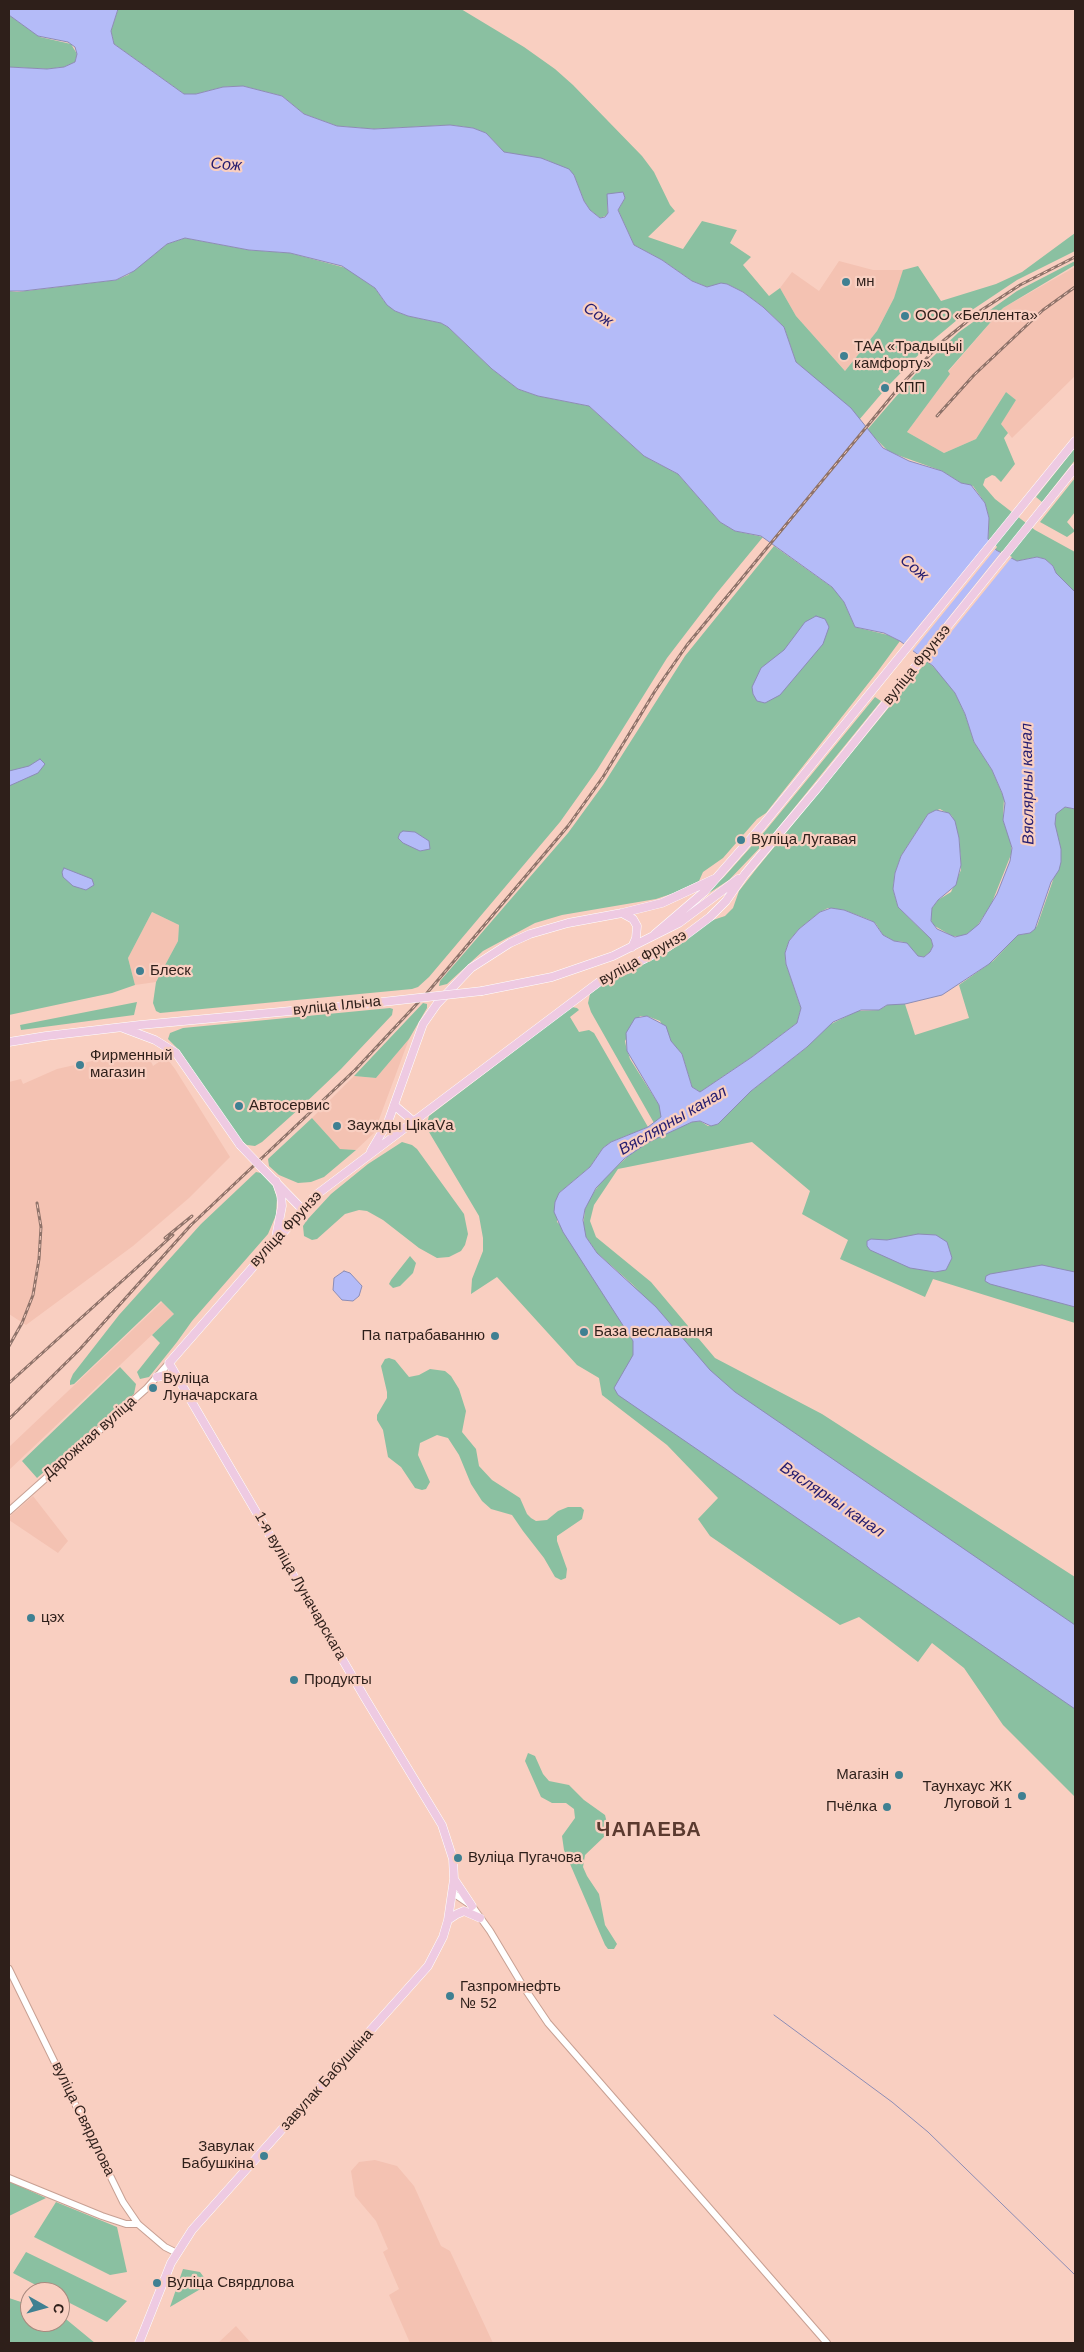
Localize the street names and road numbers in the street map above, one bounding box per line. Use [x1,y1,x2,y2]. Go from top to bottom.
street label: вуліца Фрунзэ [879,621,955,709]
street label: вуліца Фрунзэ [596,926,690,990]
street label: вуліца Ільіча [292,992,382,1020]
street label: вуліца Фрунзэ [246,1187,326,1271]
street label: Дарожная вуліца [40,1393,140,1483]
street label: 1-я вуліца Луначарскага [250,1509,350,1663]
street label: завулак Бабушкіна [277,2026,377,2134]
street label: вуліца Свярдлова [48,2059,118,2179]

